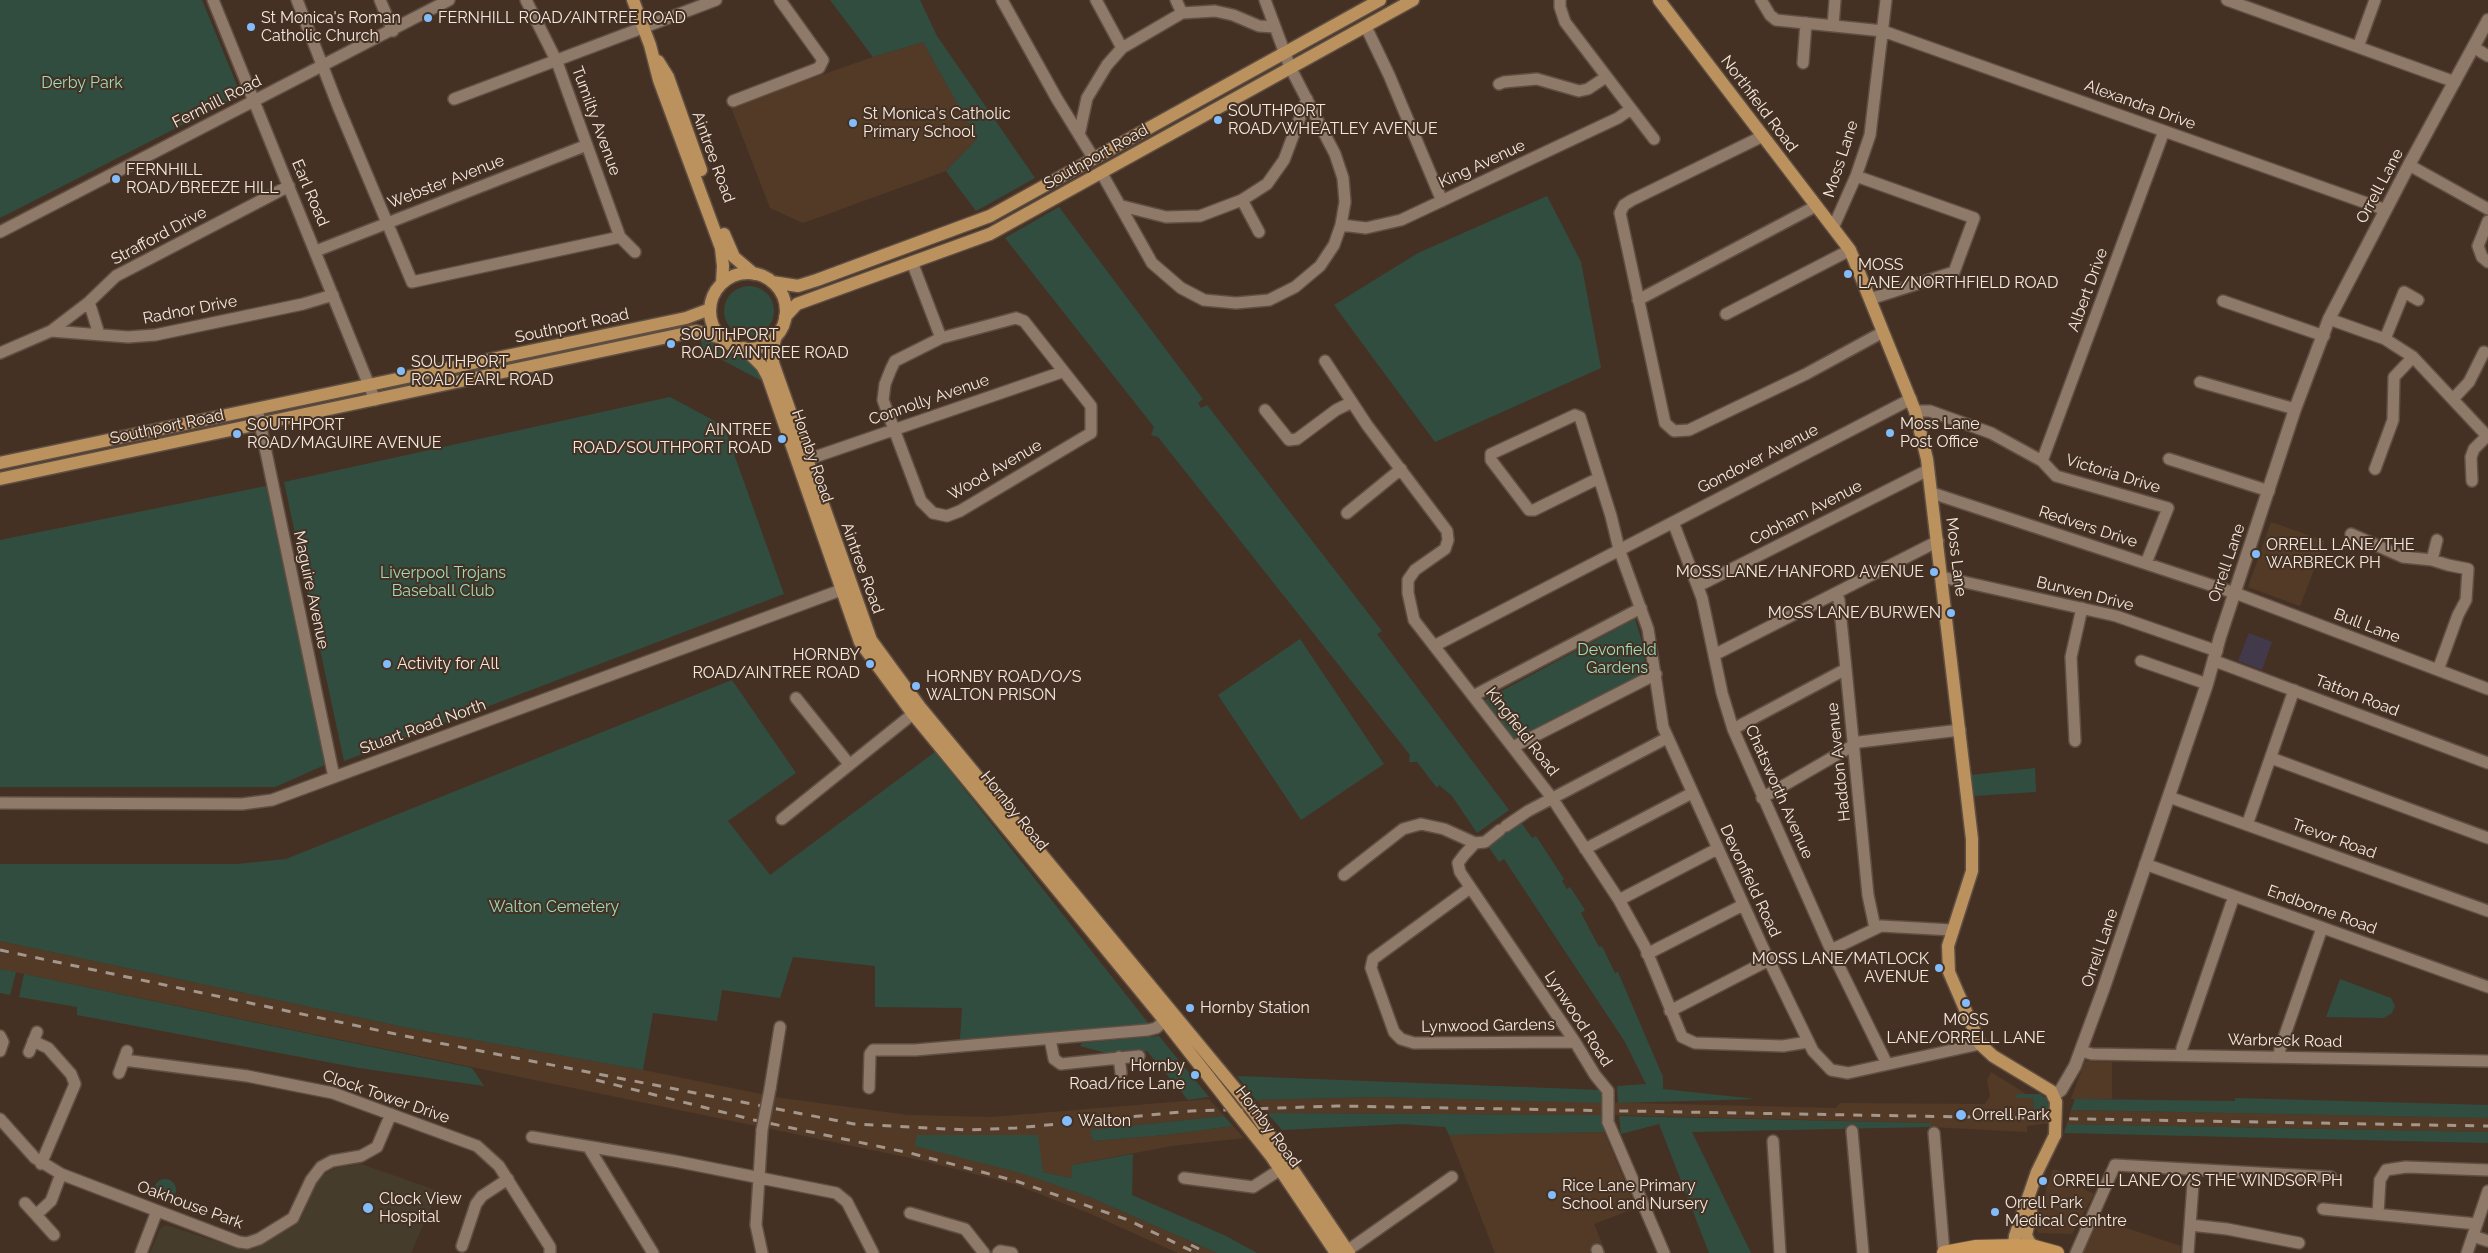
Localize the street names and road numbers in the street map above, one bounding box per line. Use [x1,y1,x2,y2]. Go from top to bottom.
street label: Northfield Road [1716,52,1802,156]
street label: Tumilty Avenue [567,64,625,178]
street label: Fernhill Road [169,71,265,133]
street label: Alexandra Drive [2082,76,2198,134]
street label: Aintree Road [688,109,738,205]
street label: Moss Lane [1820,118,1862,200]
street label: Southport Road [1041,120,1151,194]
street label: King Avenue [1436,136,1528,192]
street label: Orrell Lane [2352,145,2408,227]
street label: Webster Avenue [385,151,507,213]
street label: Earl Road [287,157,333,229]
street label: Strafford Drive [108,203,210,269]
street label: Albert Drive [2064,246,2112,334]
street label: Radnor Drive [141,291,239,329]
street label: Southport Road [513,305,631,347]
street label: Connolly Avenue [866,370,992,430]
street label: Southport Road [108,406,226,448]
street label: Hornby Road [787,407,837,505]
street label: Gondover Avenue [1694,420,1822,498]
street label: Wood Avenue [945,435,1045,505]
street label: Victoria Drive [2063,450,2163,498]
street label: Cobham Avenue [1747,476,1865,550]
street label: Redvers Drive [2036,502,2140,552]
street label: Moss Lane [1942,516,1970,598]
street label: Aintree Road [837,520,887,616]
street label: Orrell Lane [2205,521,2249,605]
street label: Maguire Avenue [289,529,333,651]
street label: Burwen Drive [2034,573,2136,615]
street label: Bull Lane [2331,605,2403,647]
street label: Tatton Road [2312,671,2402,721]
street label: Kingfield Road [1481,684,1563,780]
street label: Stuart Road North [357,695,489,759]
street label: Haddon Avenue [1823,702,1855,822]
street label: Chatsworth Avenue [1741,722,1817,862]
street label: Hornby Road [976,767,1052,855]
street label: Trevor Road [2289,815,2379,863]
street label: Devonfield Road [1716,822,1784,940]
street label: Endborne Road [2265,881,2379,939]
street label: Orrell Lane [2078,906,2122,990]
street label: Lynwood Road [1540,968,1616,1070]
street label: Lynwood Gardens [1421,1015,1555,1037]
street label: Warbreck Road [2228,1030,2342,1052]
street label: Clock Tower Drive [320,1066,452,1128]
street label: Hornby Road [1231,1083,1305,1171]
street label: Oakhouse Park [134,1177,246,1233]

